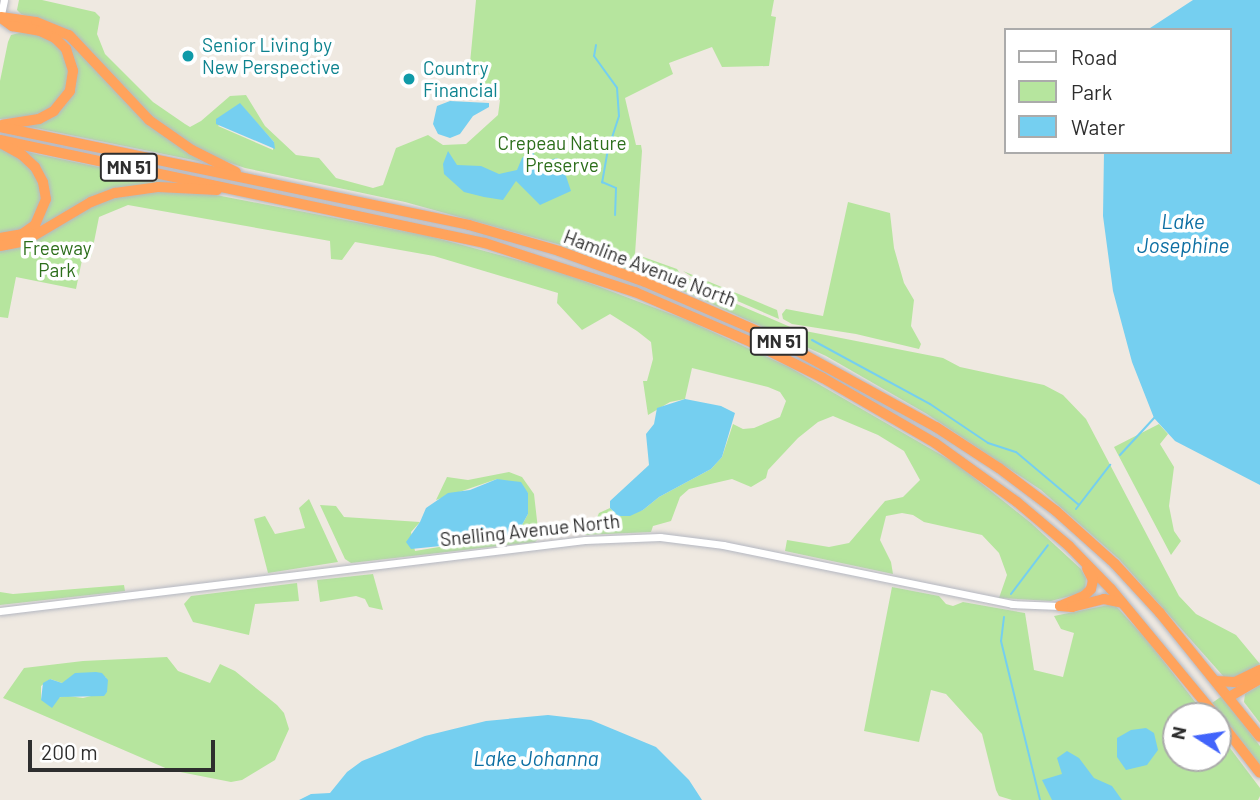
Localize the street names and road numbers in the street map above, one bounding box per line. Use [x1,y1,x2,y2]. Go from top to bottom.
road number: MN 51 [99,152,159,182]
street label: Hamline Avenue North [561,225,739,311]
road number: MN 51 [749,326,809,356]
street label: Snelling Avenue North [439,509,621,551]

